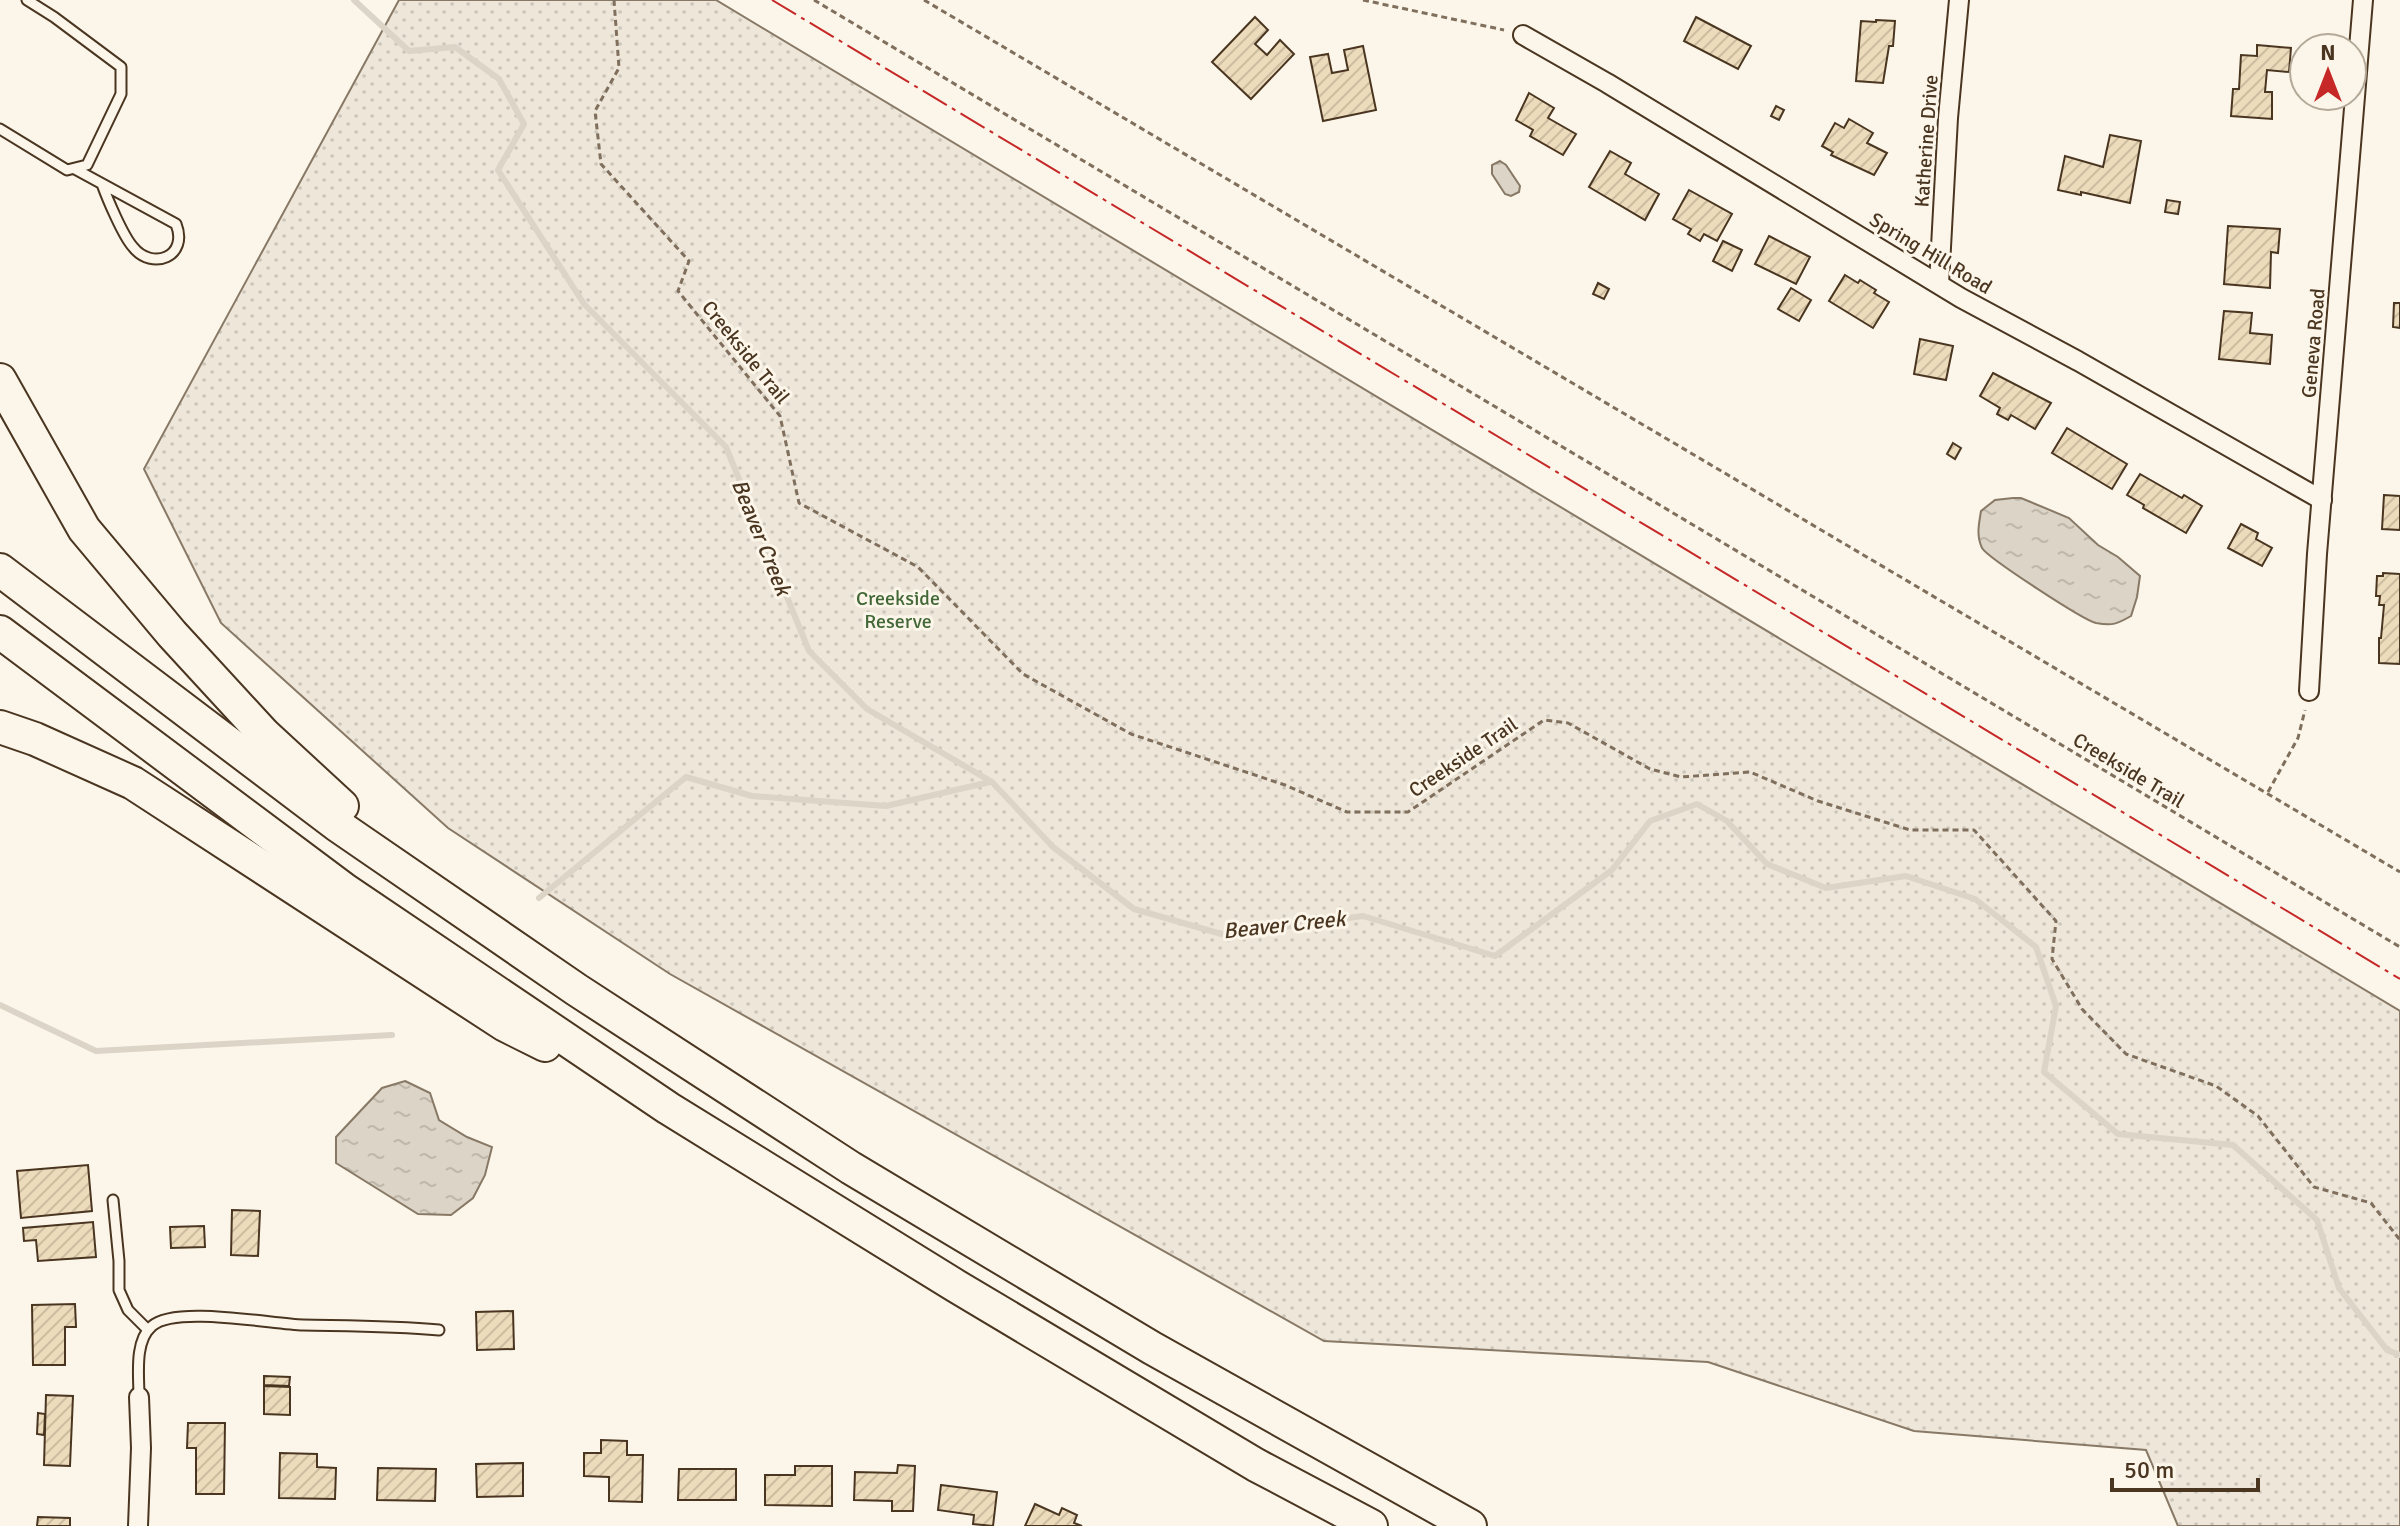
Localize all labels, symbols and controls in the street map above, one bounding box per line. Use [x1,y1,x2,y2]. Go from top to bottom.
north arrow [2288,32,2368,112]
text: N [2320,39,2336,66]
street label: Katherine Drive [1909,74,1944,208]
street label: Spring Hill Road [1865,207,1996,300]
street label: Geneva Road [2296,287,2331,399]
street label: Creekside Trail [696,296,795,409]
water label: Beaver Creek [726,475,798,601]
park label: Creekside Reserve [856,586,940,634]
street label: Creekside Trail [1404,712,1523,803]
street label: Creekside Trail [2068,727,2189,814]
water label: Beaver Creek [1222,904,1348,944]
scale bar [2112,1442,2258,1492]
text: 50 m [2124,1455,2174,1485]

